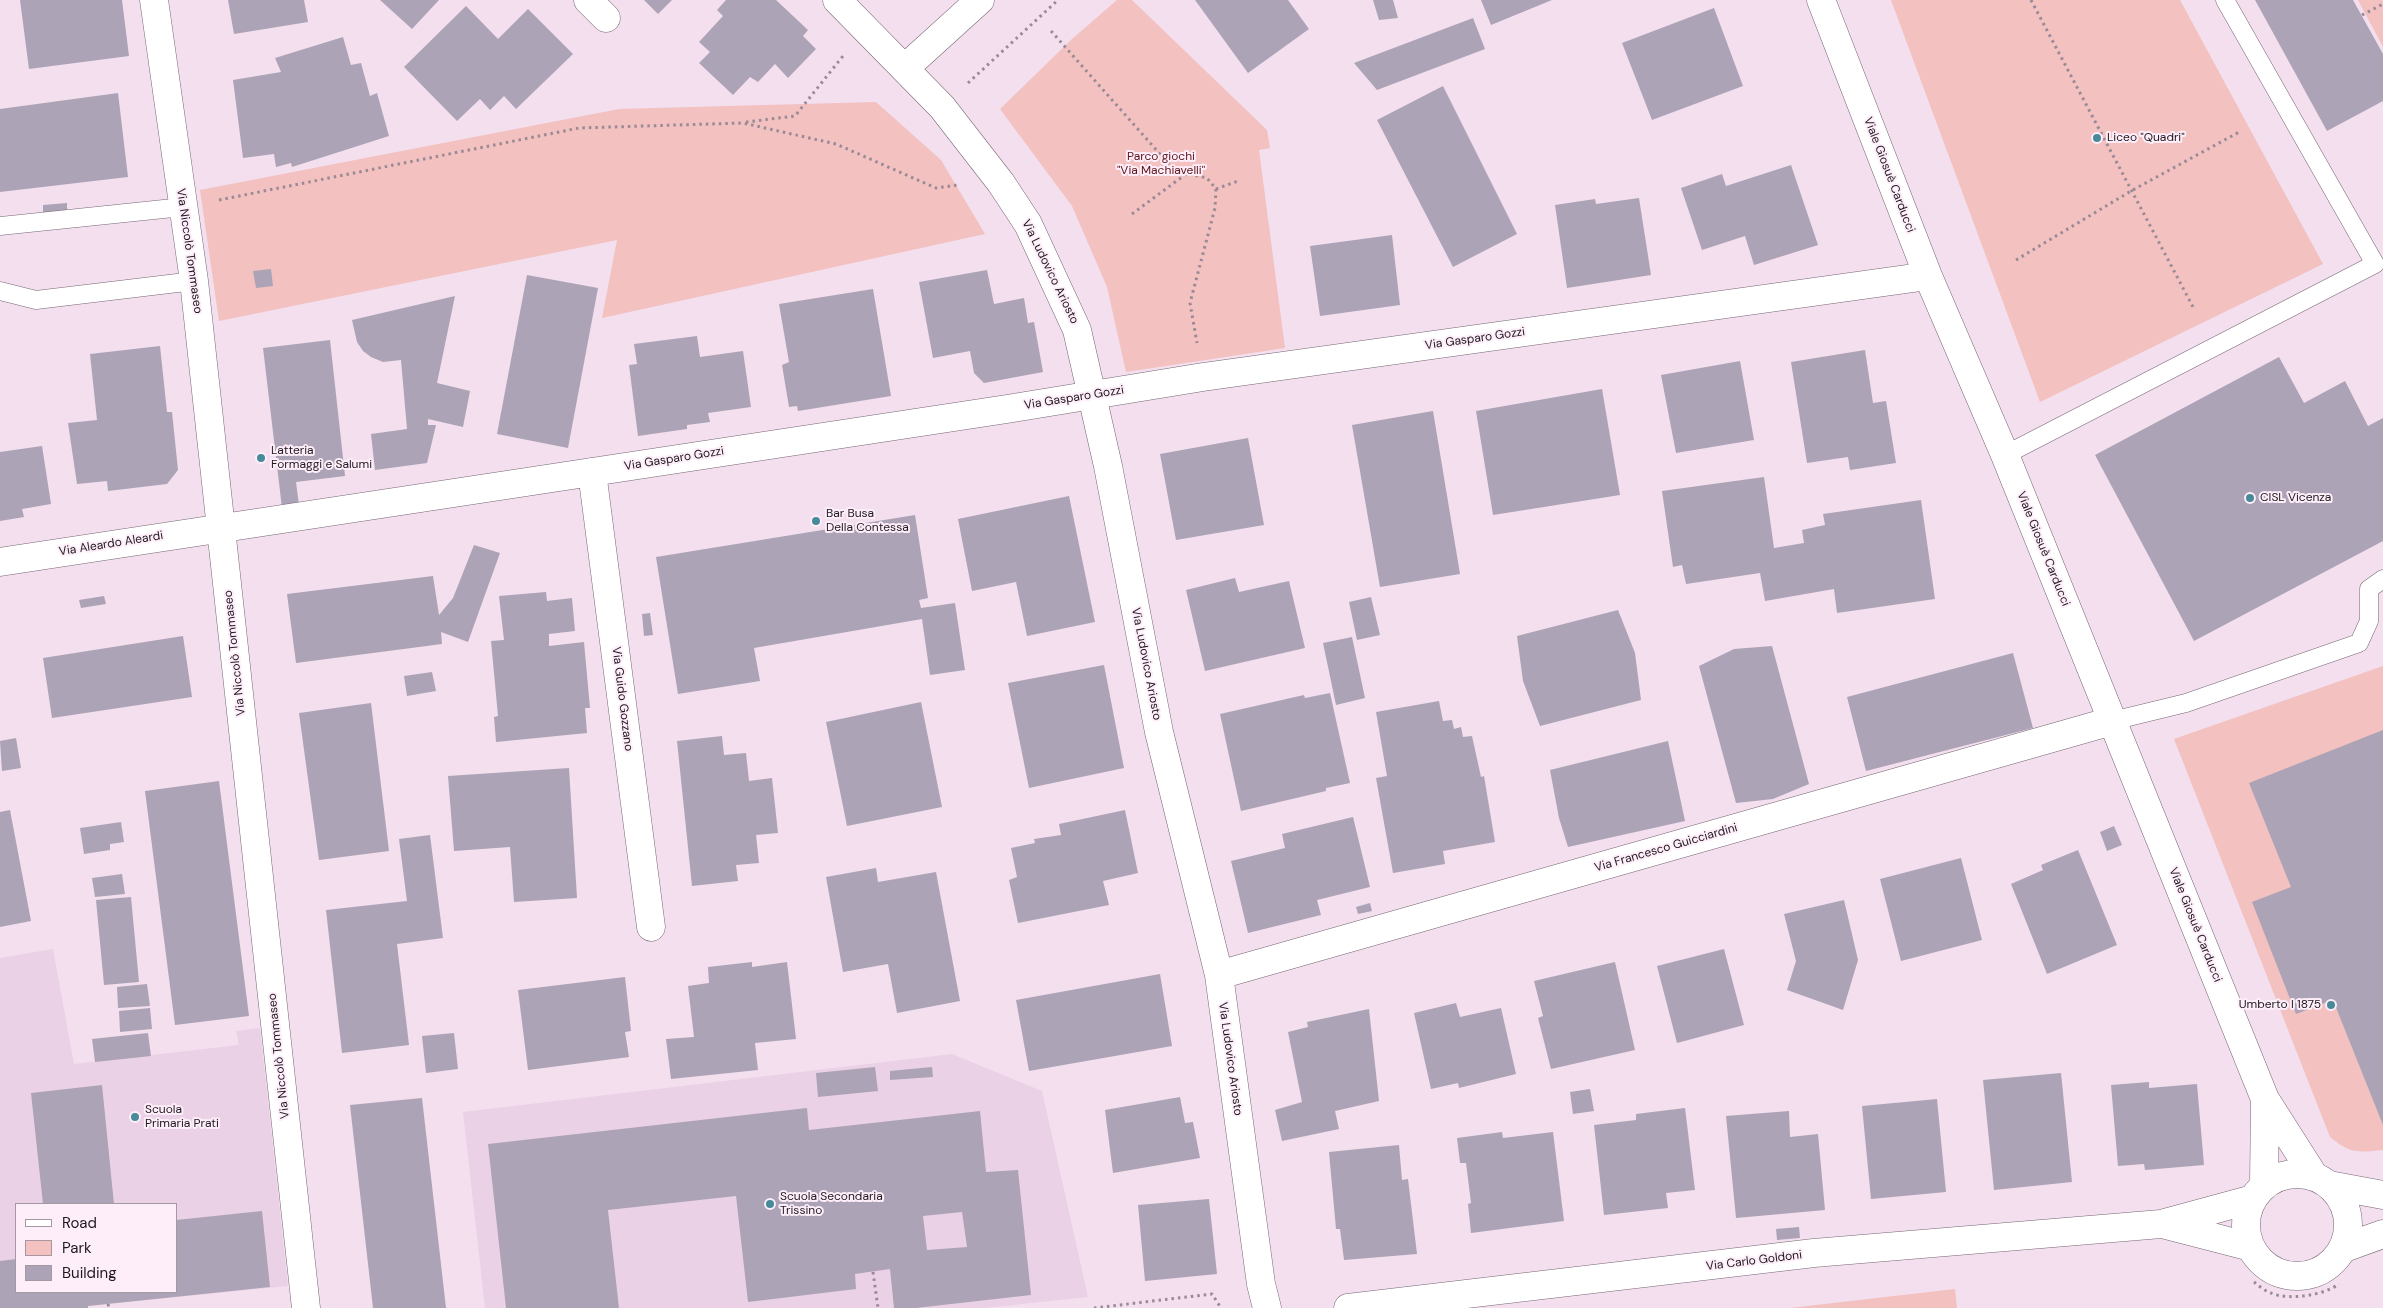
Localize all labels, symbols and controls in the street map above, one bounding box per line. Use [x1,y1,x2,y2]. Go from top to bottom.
street label: Viale Giosuè Carducci [1860,115,1918,235]
place label: Liceo "Quadri" [2107,131,2185,145]
marker: Liceo "Quadri" [2091,132,2103,144]
park label: Parco giochi "Via Machiavelli" [1117,150,1205,178]
street label: Via Niccolò Tommaseo [173,187,205,315]
street label: Via Ludovico Ariosto [1018,217,1082,327]
street label: Via Gasparo Gozzi [1424,325,1526,353]
street label: Via Gasparo Gozzi [1023,383,1125,413]
place label: Latteria Formaggi e Salumi [271,444,372,472]
street label: Via Gasparo Gozzi [623,444,725,474]
marker: Latteria Formaggi e Salumi [255,452,267,464]
street label: Viale Giosuè Carducci [2013,490,2073,608]
place label: CISL Vicenza [2260,491,2331,505]
marker: CISL Vicenza [2244,492,2256,504]
place label: Bar Busa Della Contessa [826,507,909,535]
marker: Bar Busa Della Contessa [810,515,822,527]
street label: Via Aleardo Aleardi [58,529,164,559]
street label: Via Niccolò Tommaseo [221,589,249,717]
street label: Via Ludovico Ariosto [1128,606,1164,722]
street label: Via Guido Gozzano [608,646,636,752]
street label: Via Francesco Guicciardini [1593,821,1739,875]
street label: Viale Giosuè Carducci [2165,866,2225,984]
street label: Via Niccolò Tommaseo [265,992,293,1120]
place label: Umberto I 1875 [2239,998,2321,1012]
marker: Umberto I 1875 [2325,999,2337,1011]
street label: Via Ludovico Ariosto [1215,1001,1245,1117]
place label: Scuola Primaria Prati [145,1103,219,1131]
marker: Scuola Primaria Prati [129,1111,141,1123]
place label: Scuola Secondaria Trissino [780,1190,883,1218]
marker: Scuola Secondaria Trissino [764,1198,776,1210]
legend [15,1203,178,1293]
text: Road [62,1213,97,1233]
text: Park [62,1238,92,1258]
street label: Via Carlo Goldoni [1705,1248,1803,1274]
text: Building [62,1263,117,1283]

